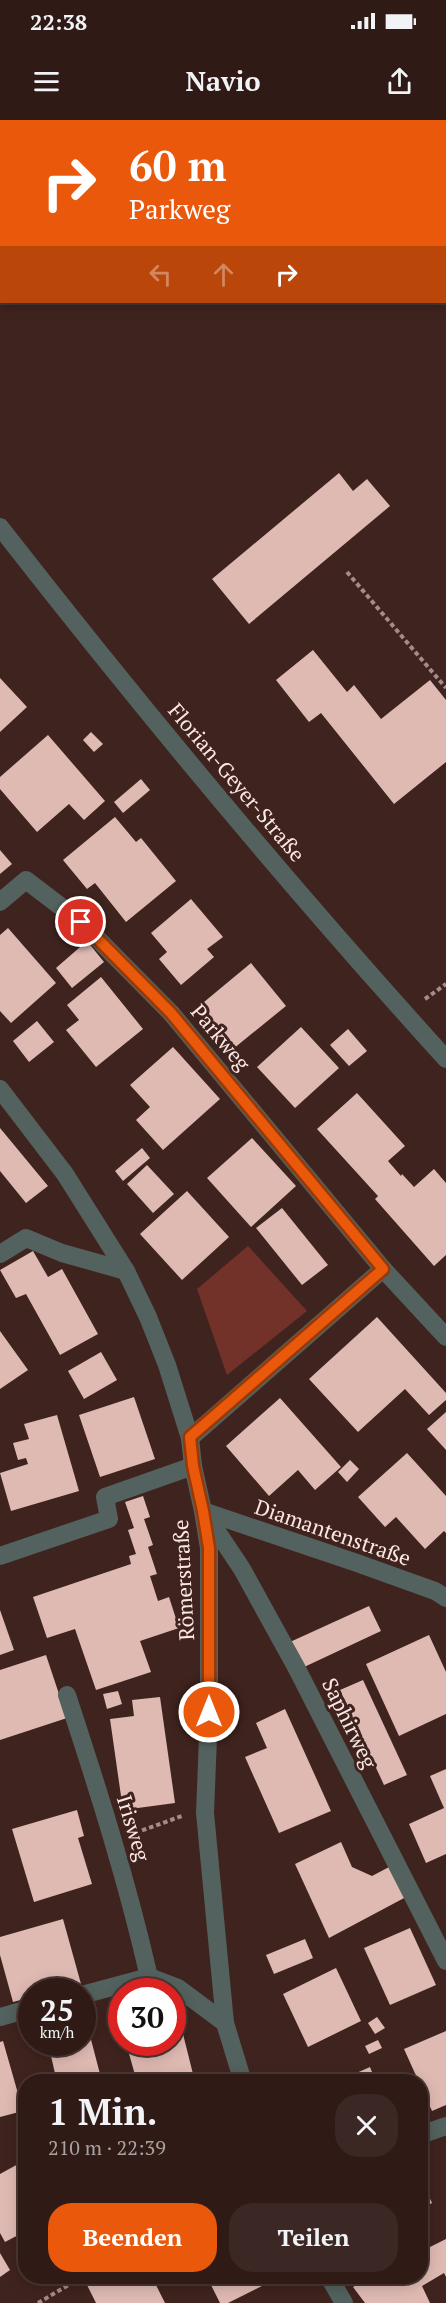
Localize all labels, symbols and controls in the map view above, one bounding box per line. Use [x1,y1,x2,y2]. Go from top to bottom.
text: 22:38 [30,7,87,36]
text: Navio [185,63,261,99]
icon: menu [30,65,63,98]
icon: share [383,65,416,98]
text: 60 m [129,137,227,193]
icon: right [30,144,108,222]
text: Parkweg [129,191,230,227]
icon: left [144,258,177,291]
icon: ahead [207,258,240,291]
icon: right [270,258,303,291]
street label: Florian-Geyer-Straße [162,697,312,867]
pin [55,896,106,947]
icon: arrive [64,905,97,938]
street label: Parkweg [185,998,258,1077]
street label: Diamantenstraße [251,1492,415,1572]
street label: Römerstraße [166,1519,200,1641]
street label: Saphirweg [316,1673,384,1774]
position arrow [177,1680,241,1744]
street label: Irisweg [111,1792,158,1865]
speed limit sign: 30 [108,1978,186,2056]
text: 25 [40,1990,74,2030]
text: km/h [40,2022,74,2042]
text: 1 Min. [48,2088,157,2135]
button: close [335,2094,398,2157]
text: 210 m · 22:39 [48,2134,166,2161]
button: Beenden [48,2203,217,2272]
button: Teilen [229,2203,398,2272]

